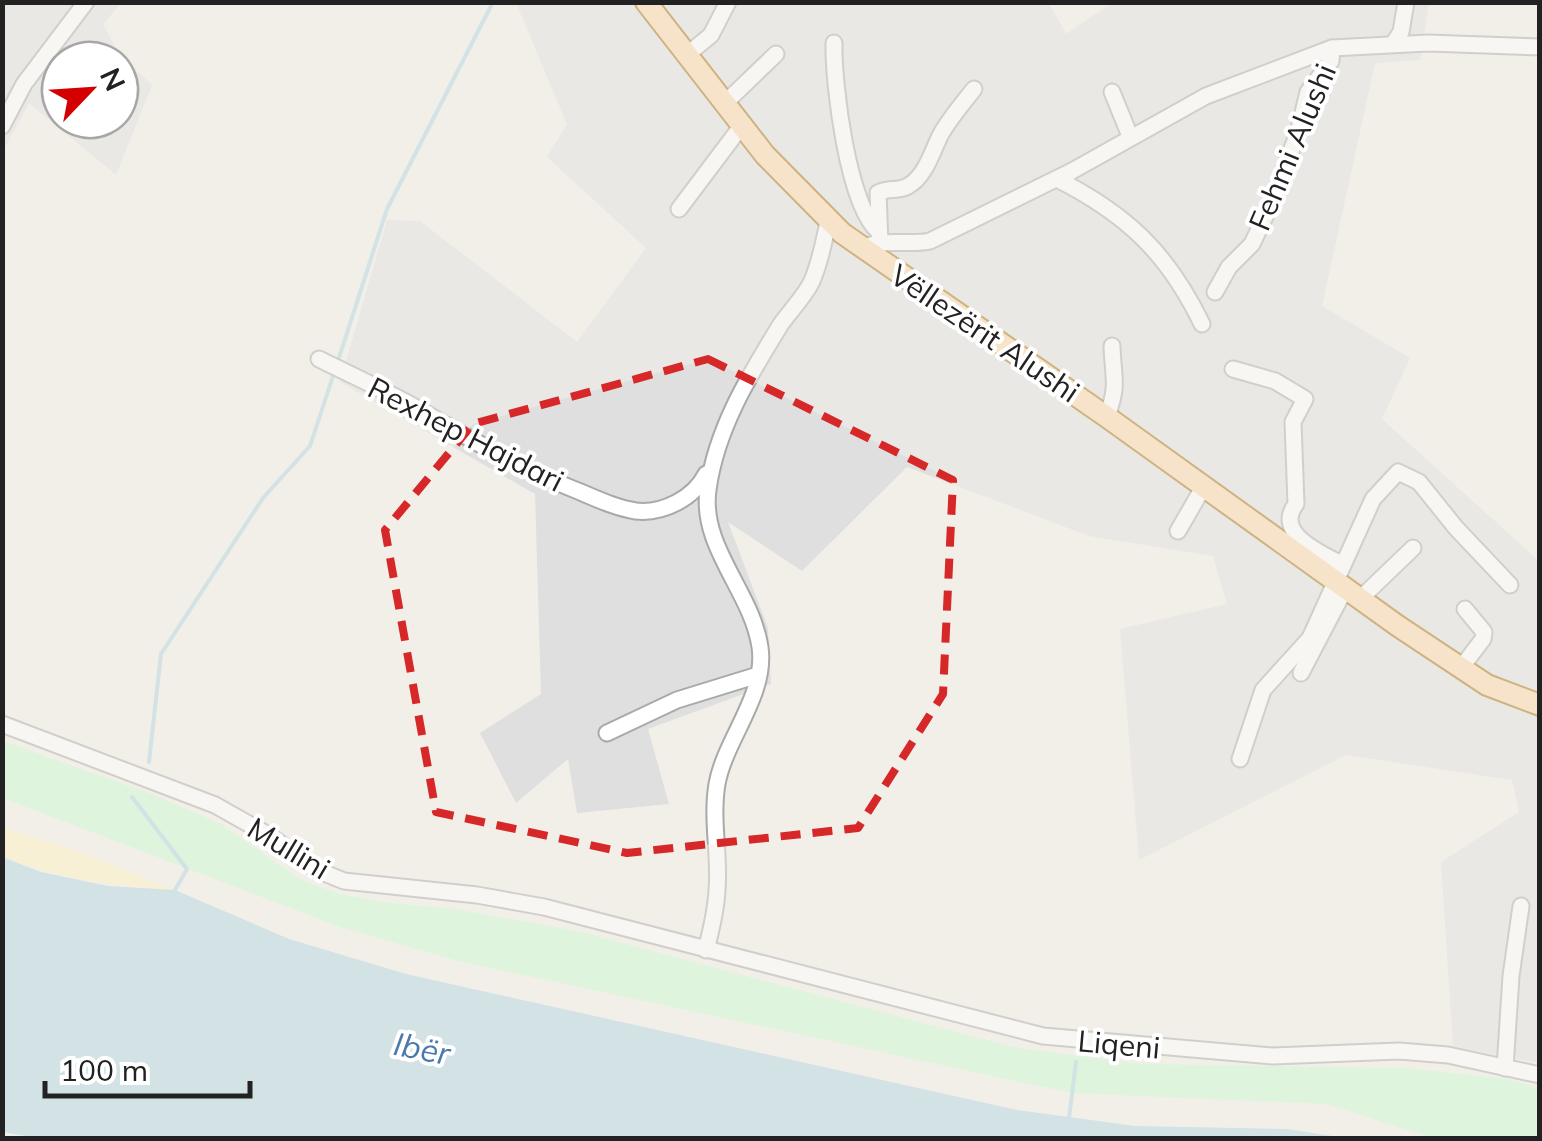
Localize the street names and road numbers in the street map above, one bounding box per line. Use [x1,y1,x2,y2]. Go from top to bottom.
street label: Fehmi Alushi [1240,58,1344,236]
street label: Vëllezërit Alushi [883,256,1087,410]
street label: Rexhep Hajdari [362,368,570,500]
street label: Mullini [241,809,337,887]
street label: Liqeni [1076,1021,1162,1067]

